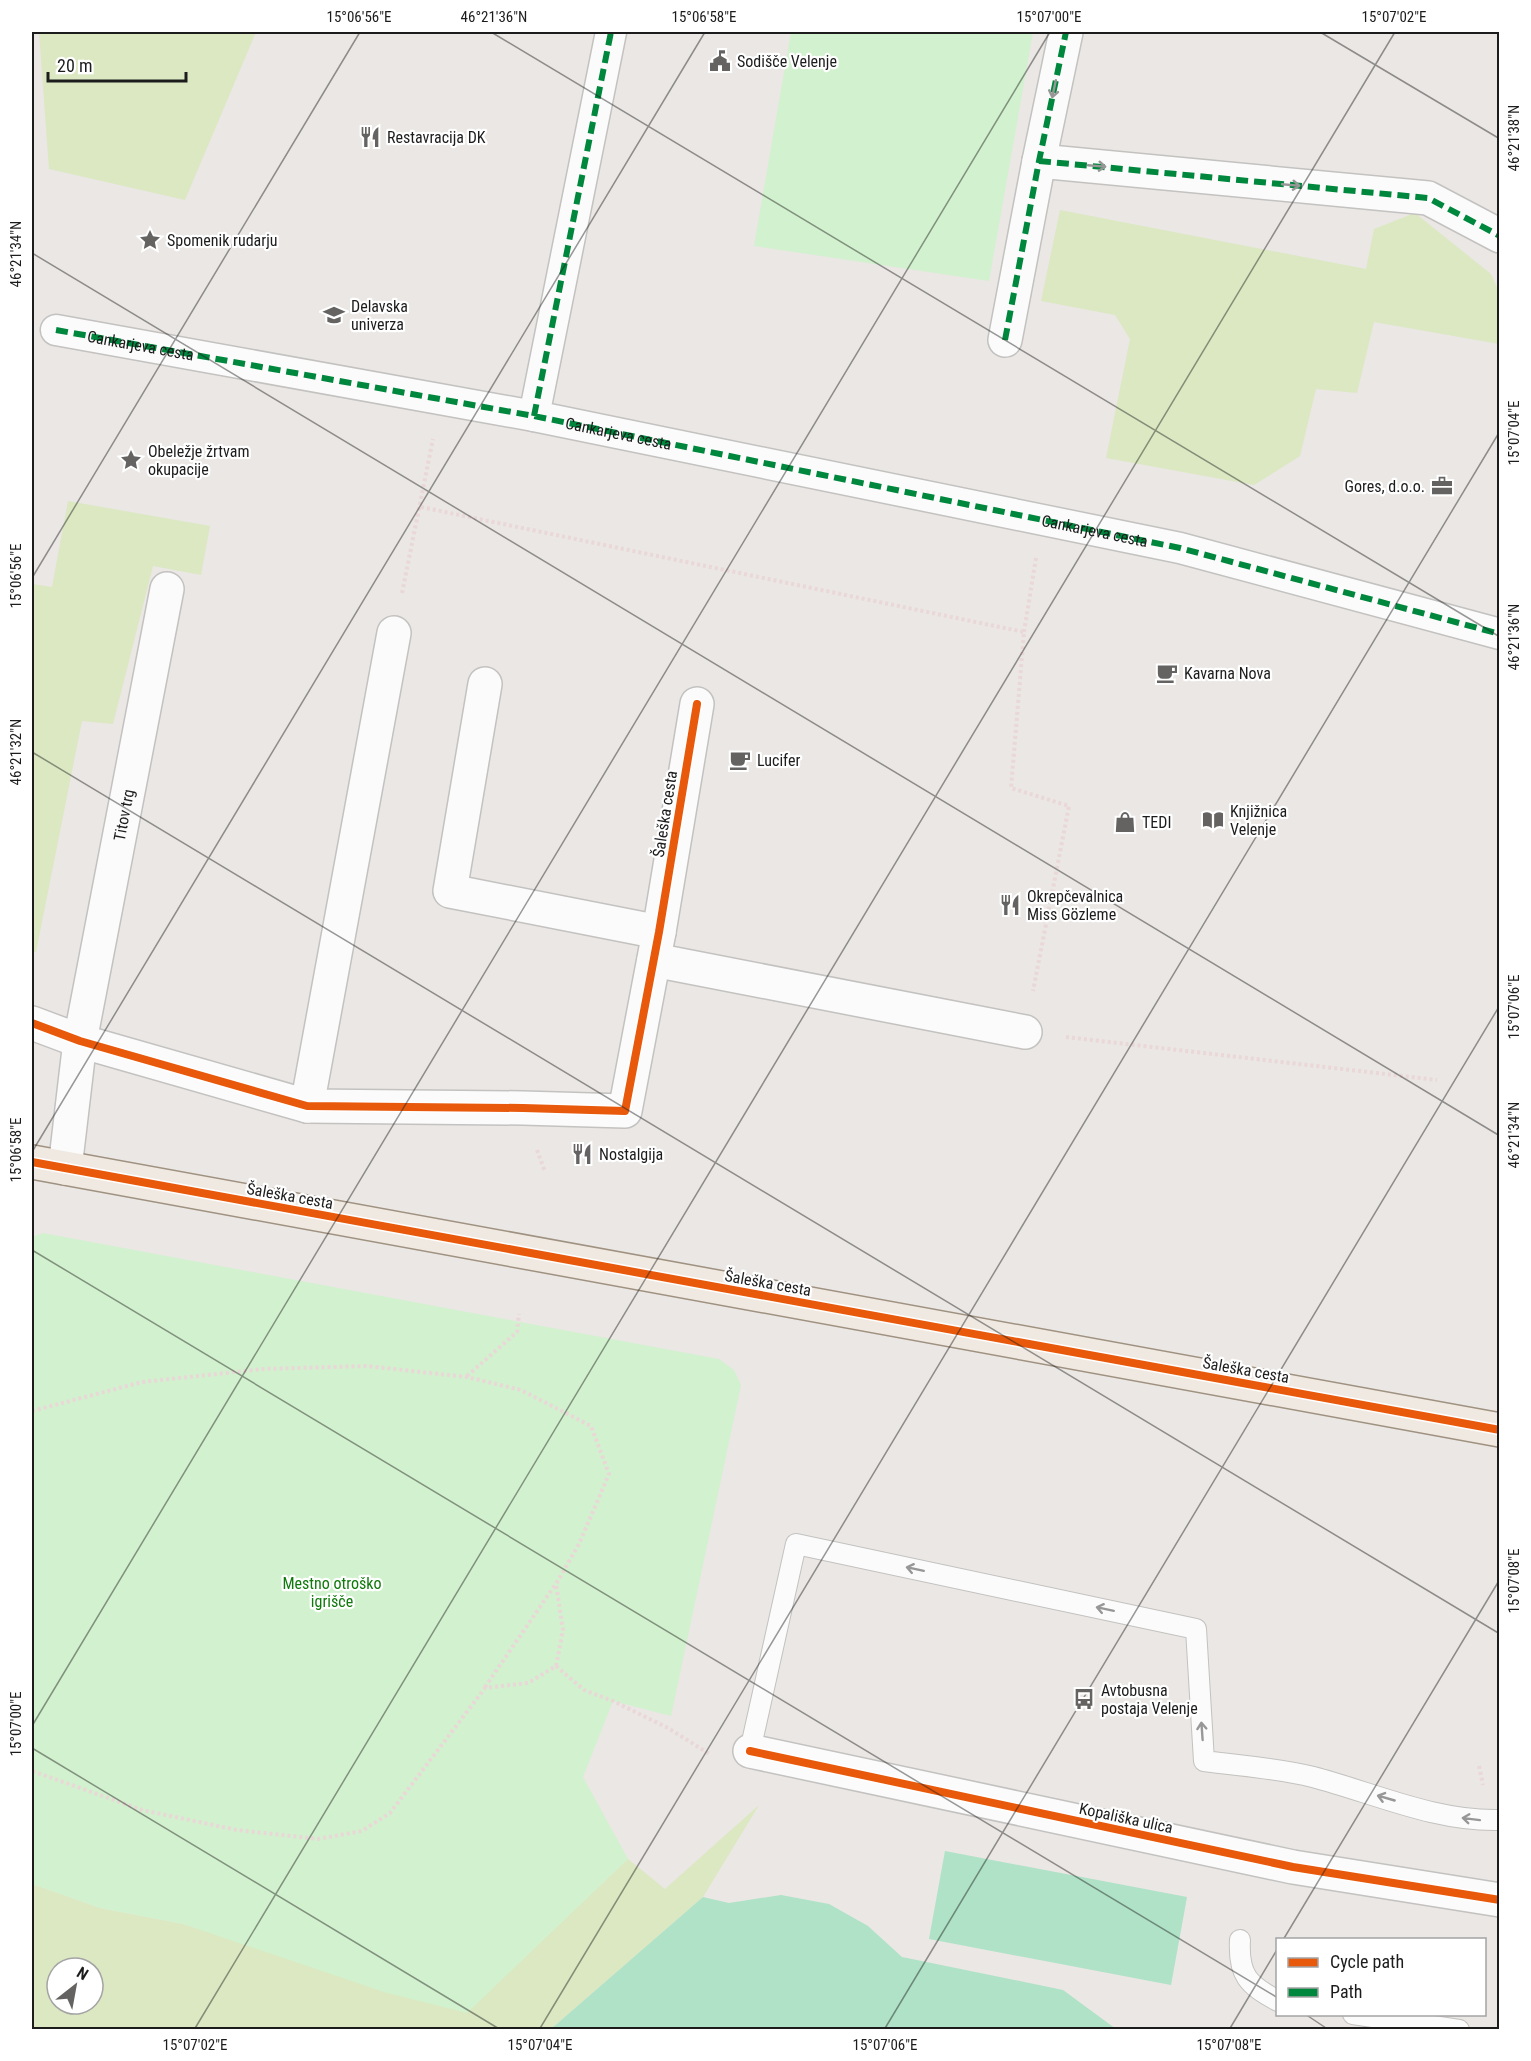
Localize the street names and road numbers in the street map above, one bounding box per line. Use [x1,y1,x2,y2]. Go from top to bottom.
street label: Cankarjeva cesta [86,326,195,364]
street label: Cankarjeva cesta [564,413,673,453]
street label: Cankarjeva cesta [1040,510,1150,551]
street label: Šaleška cesta [649,769,681,859]
street label: Titov trg [109,788,138,843]
street label: Šaleška cesta [245,1179,335,1213]
street label: Šaleška cesta [723,1266,813,1300]
street label: Šaleška cesta [1201,1353,1291,1387]
street label: Kopališka ulica [1077,1799,1175,1837]

